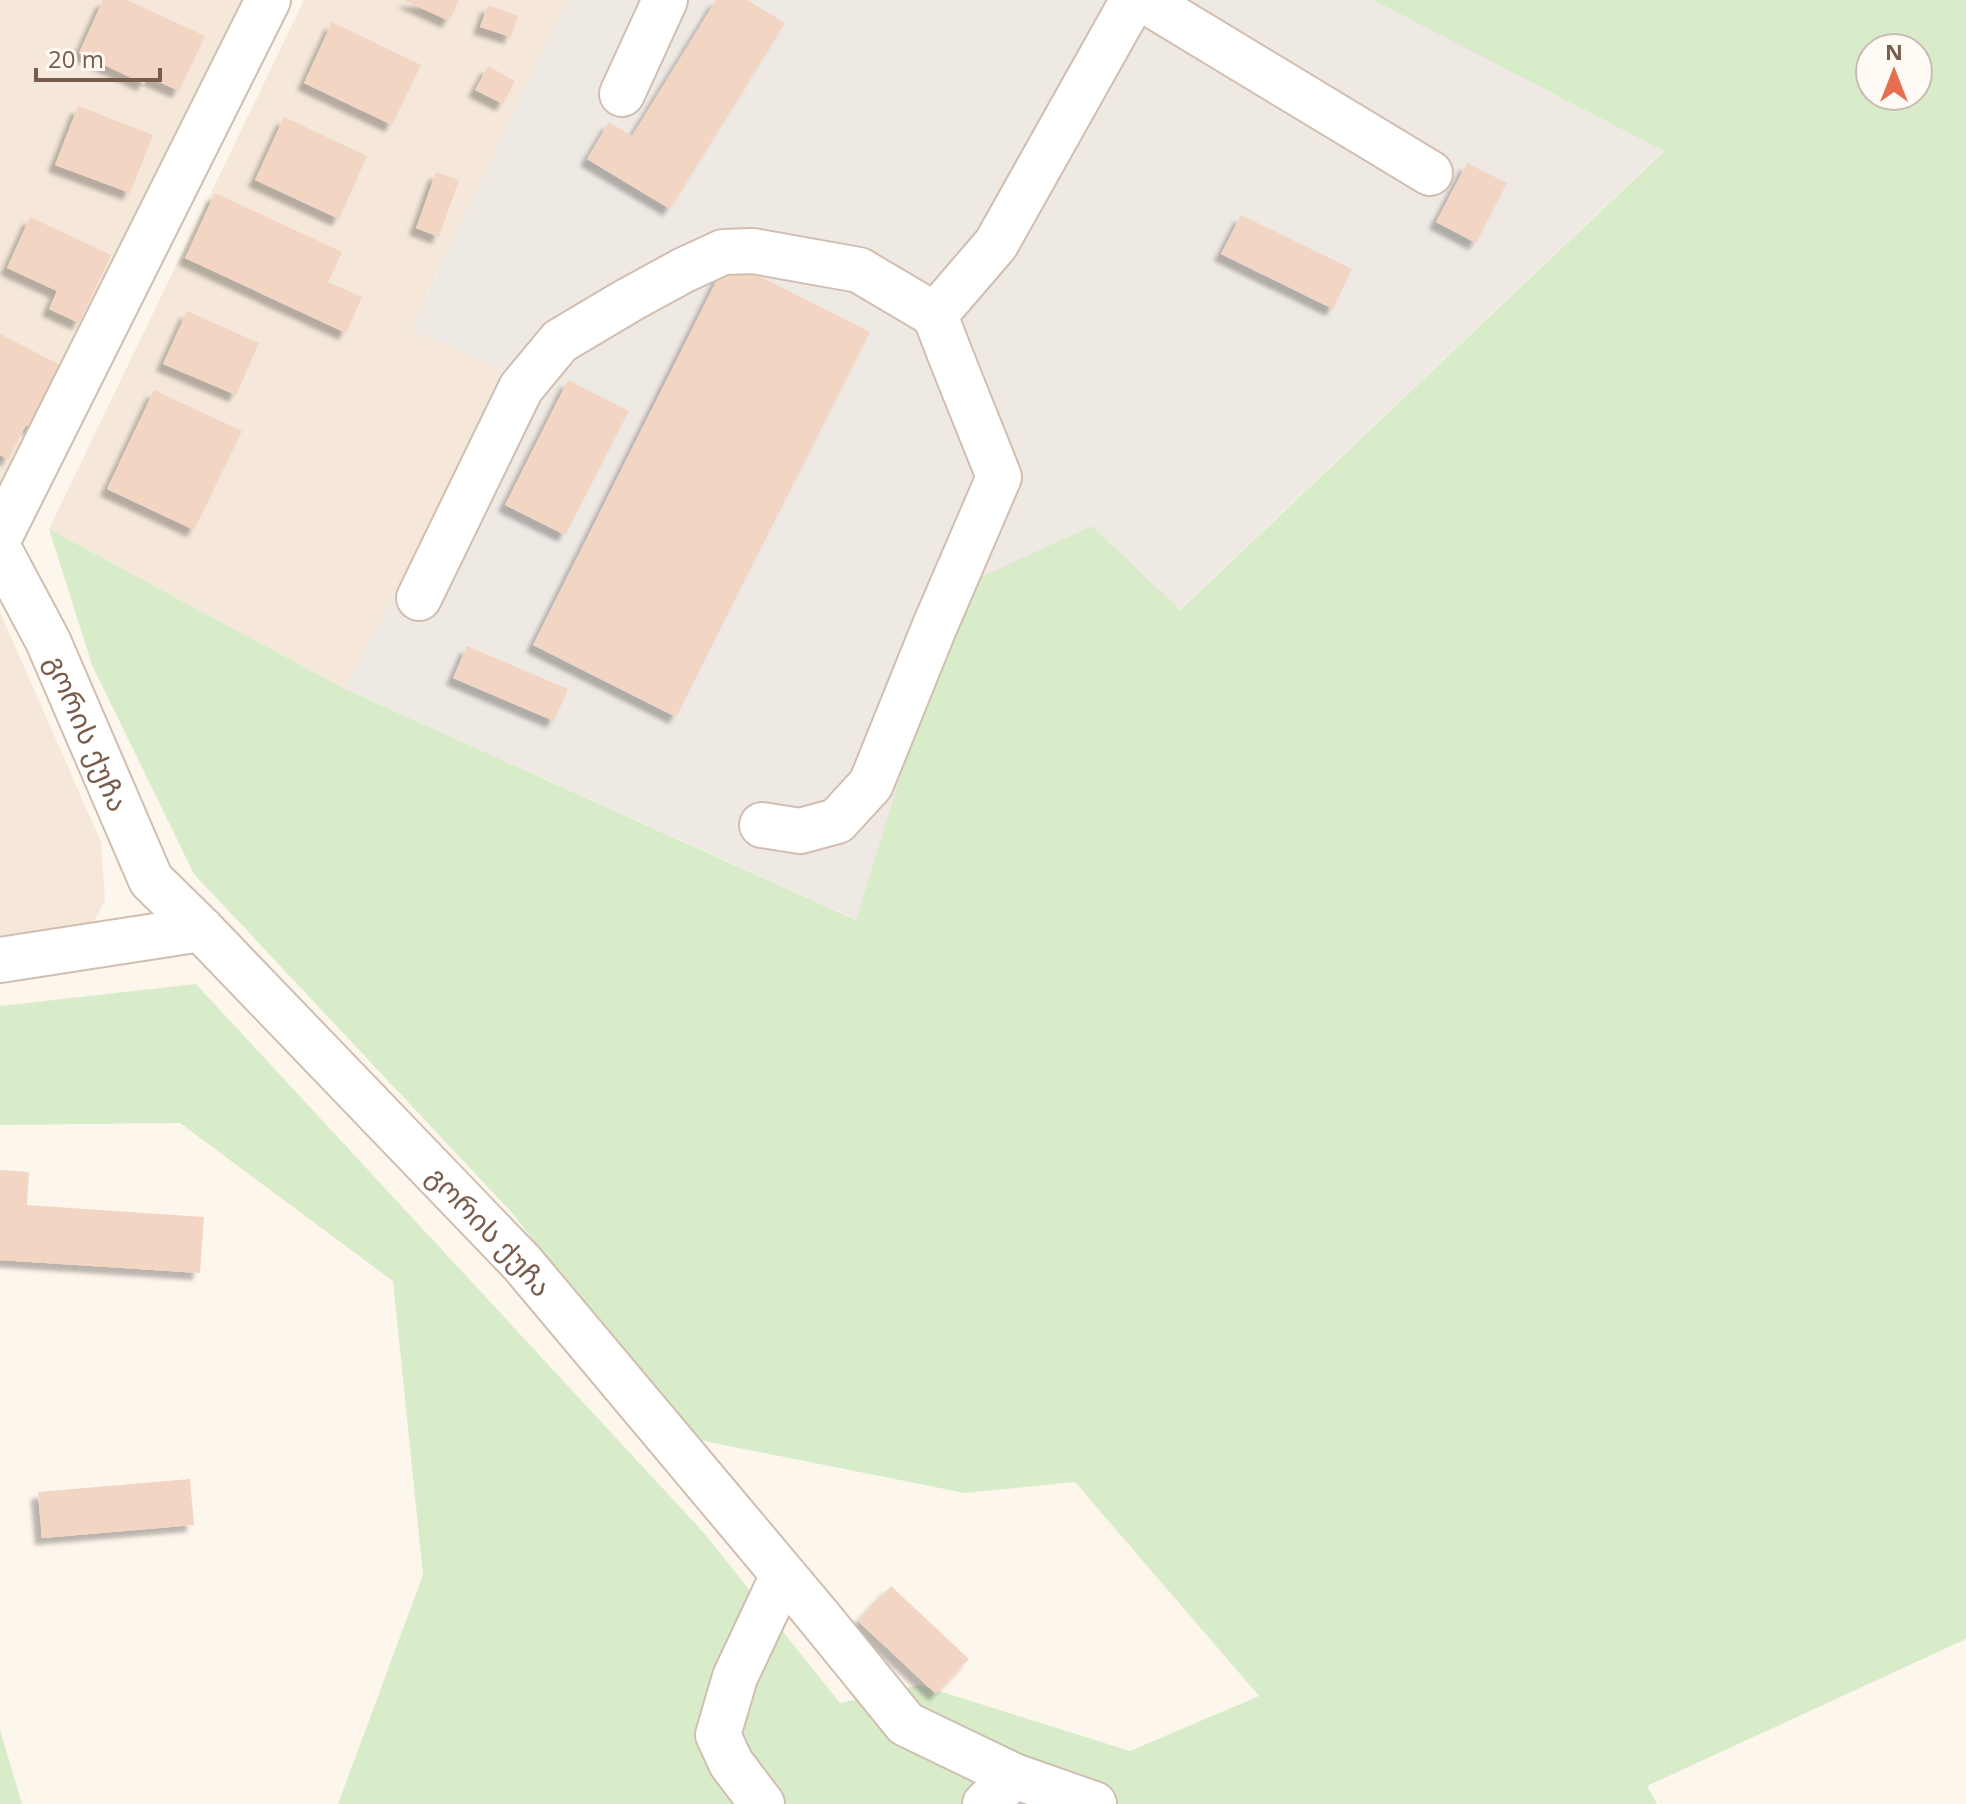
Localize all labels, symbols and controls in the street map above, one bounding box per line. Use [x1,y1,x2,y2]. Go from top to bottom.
scale bar [36,32,160,82]
north arrow [1854,32,1934,112]
text: N [1885,36,1903,66]
text: 20 m [48,42,104,75]
street label: გორის ქუჩა [37,649,138,817]
street label: გორის ქუჩა [419,1157,561,1304]

